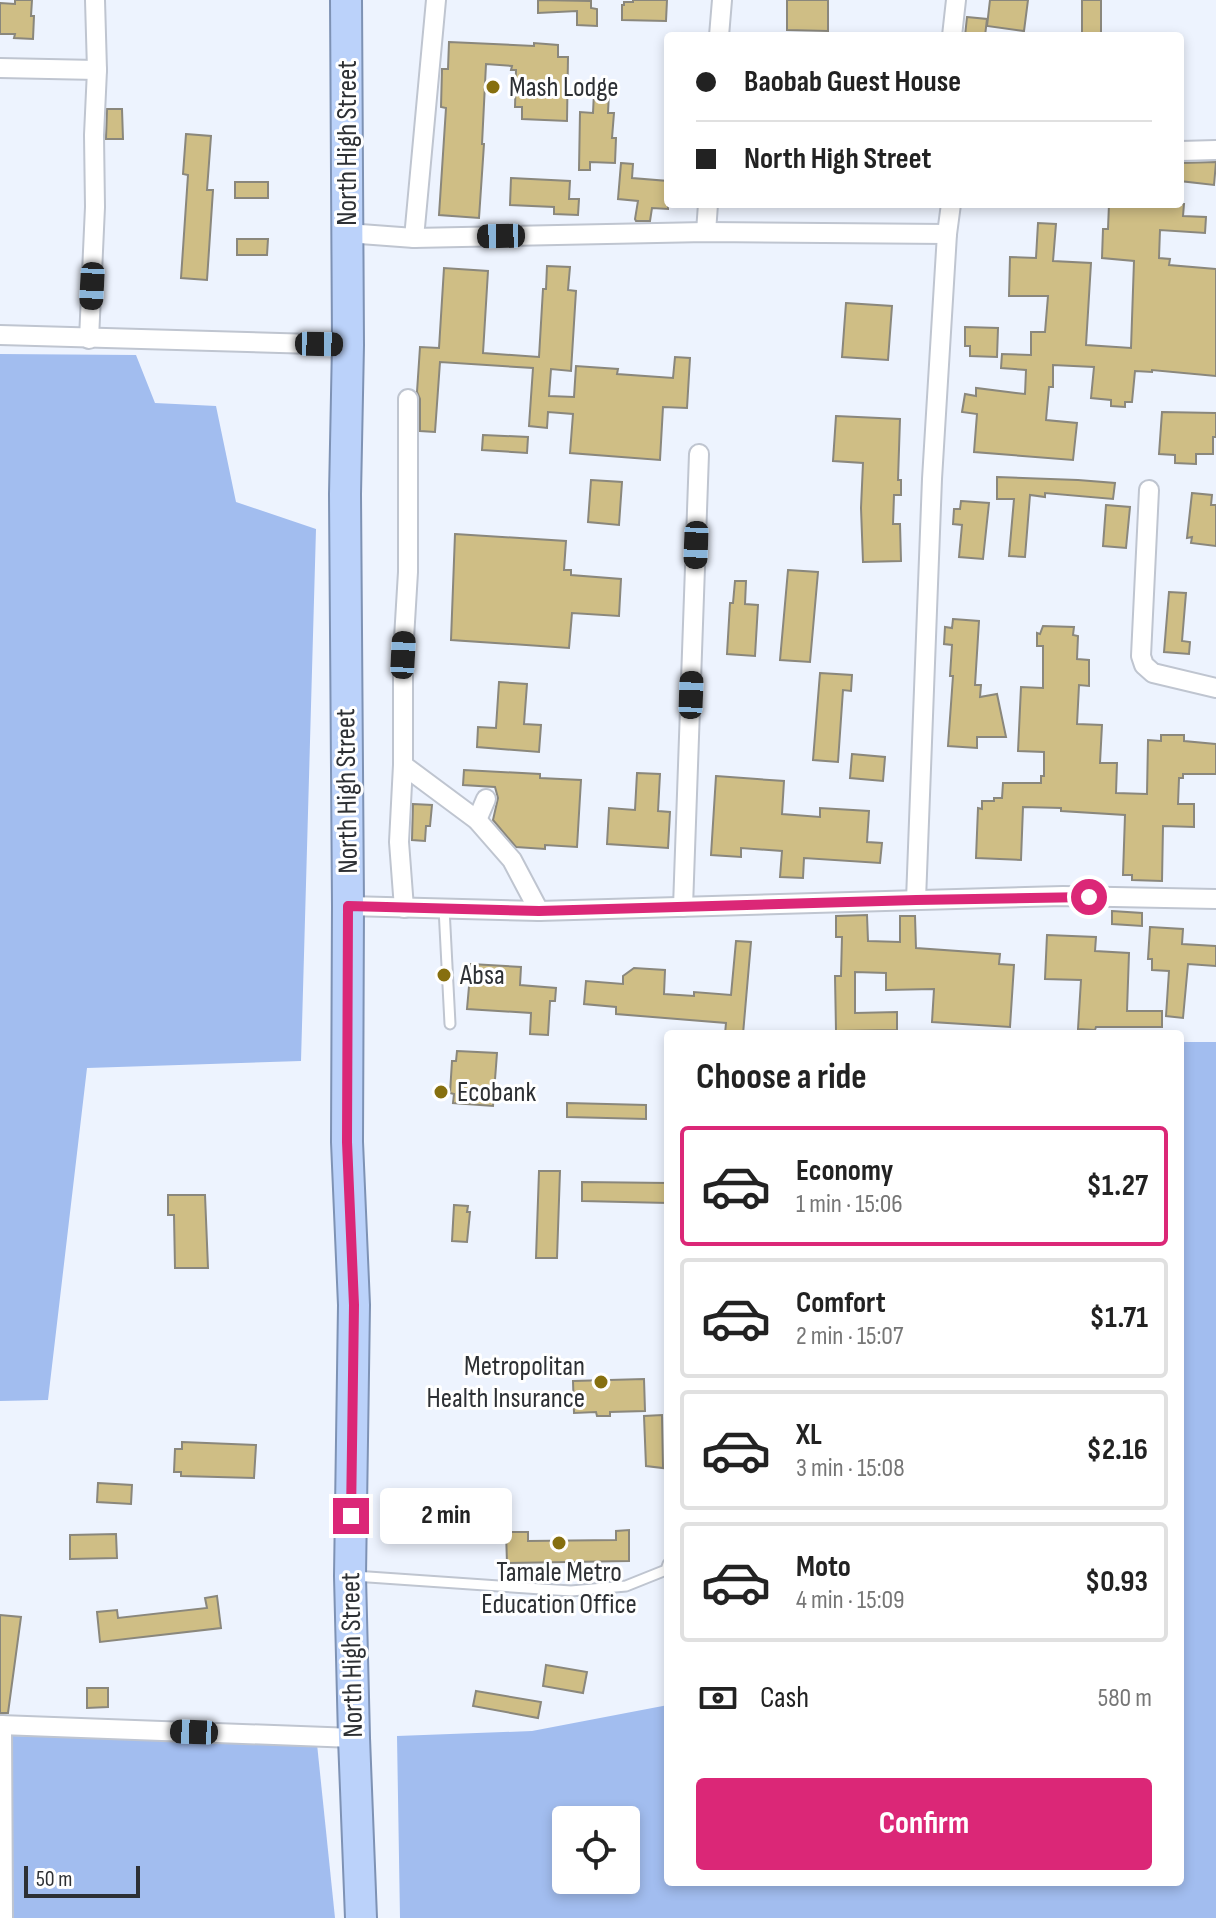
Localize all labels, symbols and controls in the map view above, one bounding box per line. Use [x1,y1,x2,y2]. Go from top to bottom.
street label: North High Street [331,60,364,226]
text: Baobab Guest House [744,64,961,100]
place label: Mash Lodge [509,71,619,104]
marker: Mash Lodge [484,78,502,96]
text: North High Street [744,141,931,177]
car [477,224,525,248]
car [79,261,105,311]
car [295,332,343,356]
car [683,521,709,569]
car [390,630,416,680]
car [678,671,704,719]
street label: North High Street [329,708,365,874]
route start [1071,879,1107,915]
place label: Absa [459,959,505,992]
marker: Absa [435,966,453,984]
text: Choose a ride [696,1056,867,1099]
place label: Ecobank [457,1076,536,1109]
marker: Ecobank [432,1083,450,1101]
icon: car [700,1150,772,1222]
text: Economy [796,1153,893,1189]
text: $1.27 [1086,1168,1148,1204]
text: 1 min · 15:06 [796,1189,903,1220]
icon: car [700,1282,772,1354]
text: Comfort [796,1285,886,1321]
text: $1.71 [1090,1300,1148,1336]
text: 2 min · 15:07 [796,1321,903,1352]
place label: Metropolitan Health Insurance [426,1350,585,1415]
marker: Metropolitan Health Insurance [592,1373,610,1391]
icon: car [700,1414,772,1486]
text: XL [796,1417,822,1453]
text: $2.16 [1087,1432,1148,1468]
text: 3 min · 15:08 [796,1453,905,1484]
callout: 2 min [379,1488,511,1544]
route end [333,1498,369,1534]
text: 2 min [421,1500,471,1531]
marker: Tamale Metro Education Office [550,1534,568,1552]
icon: car [700,1546,772,1618]
text: Moto [796,1549,851,1585]
place label: Tamale Metro Education Office [481,1556,637,1621]
text: $0.93 [1085,1564,1148,1600]
street label: North High Street [334,1572,370,1738]
text: 4 min · 15:09 [796,1585,905,1616]
icon: cash [696,1676,740,1720]
text: Cash [760,1680,809,1716]
text: 580 m [1098,1683,1152,1714]
car [170,1719,218,1745]
button: Confirm [696,1778,1152,1870]
map controls [552,1806,640,1894]
button: locate [552,1806,640,1894]
scale bar [24,1862,140,1898]
text: 50 m [36,1866,72,1893]

